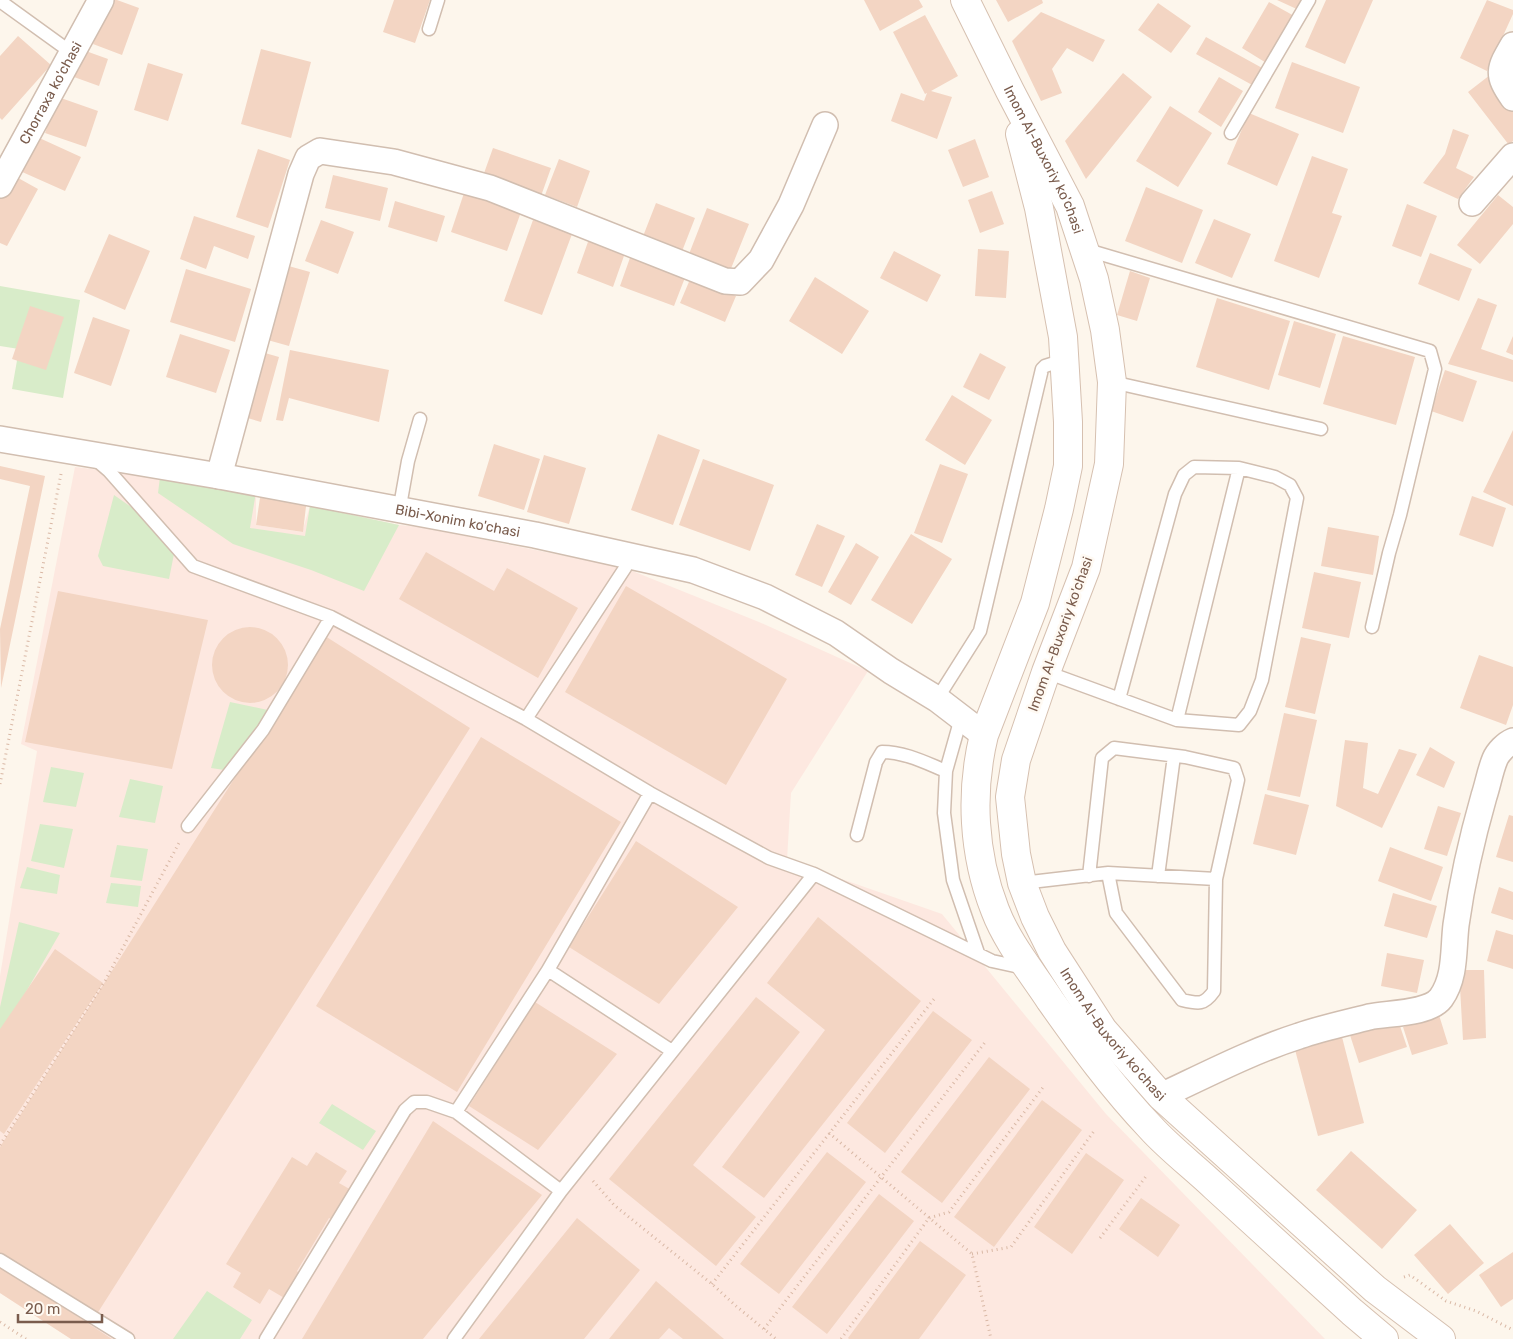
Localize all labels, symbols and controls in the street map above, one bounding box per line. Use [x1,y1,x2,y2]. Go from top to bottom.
street label: Chorraxa ko'chasi [16,39,86,147]
street label: Imom Al-Buxoriy ko'chasi [1000,83,1087,236]
street label: Bibi-Xonim ko'chasi [394,501,521,541]
street label: Imom Al-Buxoriy ko'chasi [1025,554,1096,714]
street label: Imom Al-Buxoriy ko'chasi [1056,965,1169,1105]
scale bar [18,1292,101,1324]
text: 20 m [25,1300,60,1318]

